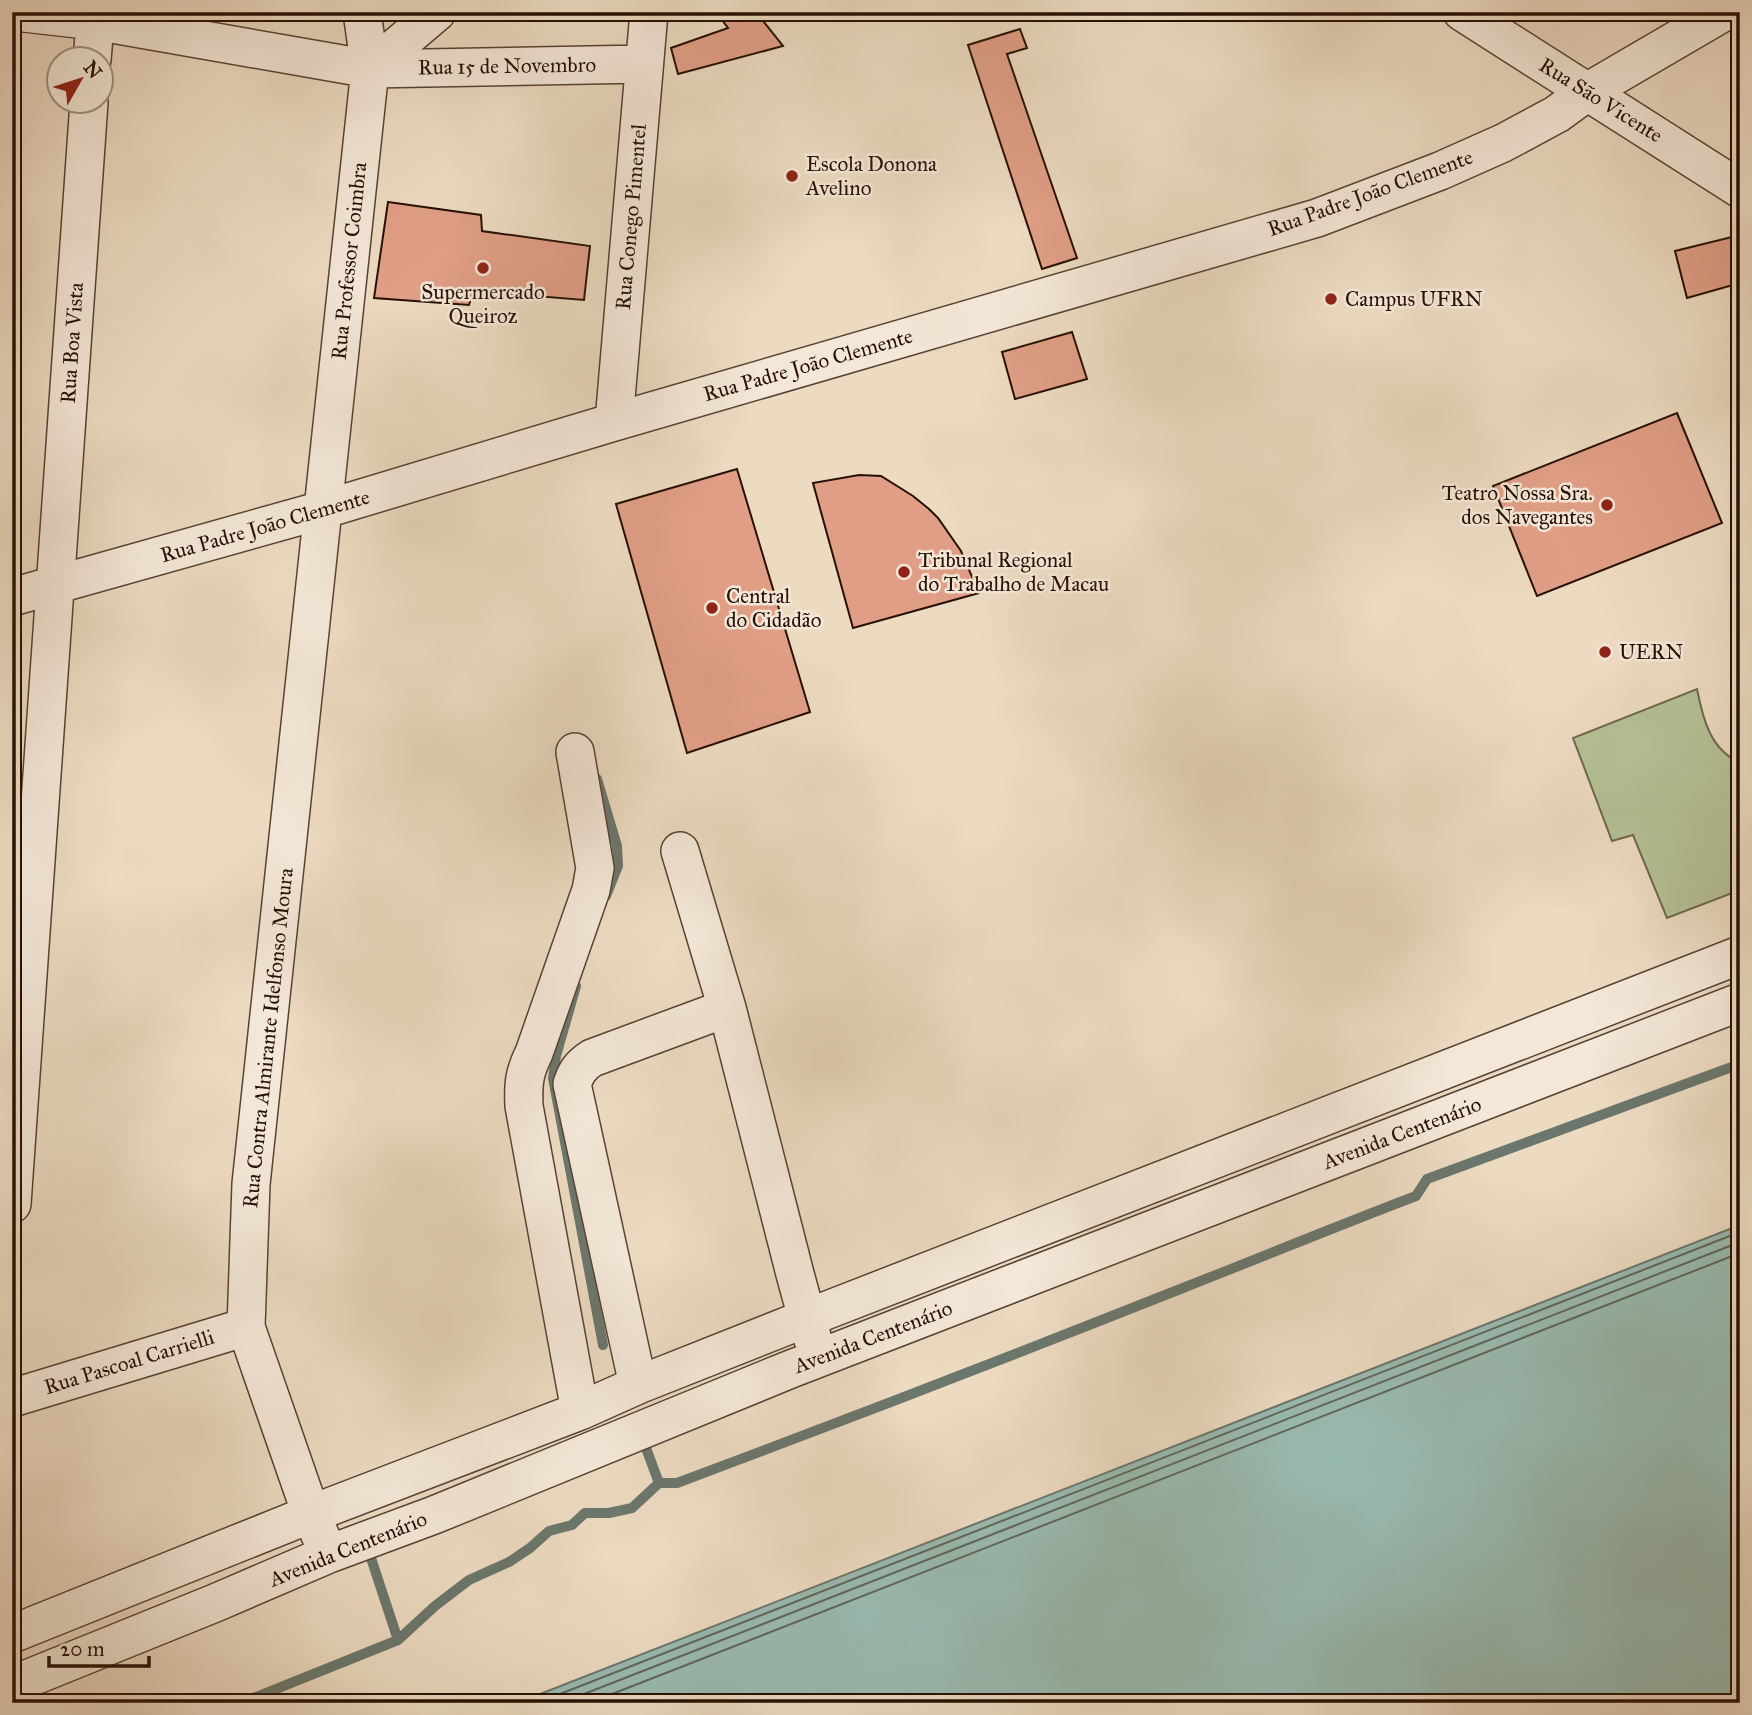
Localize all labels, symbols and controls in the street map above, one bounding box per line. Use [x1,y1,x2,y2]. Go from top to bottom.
north arrow [46,46,116,116]
street label: Rua 15 de Novembro [418,51,597,81]
street label: Rua São Vicente [1534,52,1668,148]
text: N [79,56,107,83]
street label: Rua Conego Pimentel [610,123,652,311]
street label: Rua Padre João Clemente [1264,144,1476,242]
place label: Escola Donona Avelino [805,151,937,201]
street label: Rua Professor Coimbra [326,161,372,361]
marker: Escola Donona Avelino [784,168,800,184]
marker: Supermercado Queiroz [475,260,491,276]
place label: Supermercado Queiroz [421,279,545,329]
street label: Rua Boa Vista [55,281,89,405]
place label: Campus UFRN [1345,286,1483,312]
marker: Campus UFRN [1323,291,1339,307]
street label: Rua Padre João Clemente [700,323,916,407]
place label: Teatro Nossa Sra. dos Navegantes [1442,480,1593,530]
street label: Rua Padre João Clemente [157,484,373,568]
marker: Teatro Nossa Sra. dos Navegantes [1599,497,1615,513]
place label: Tribunal Regional do Trabalho de Macau [918,547,1109,597]
marker: Tribunal Regional do Trabalho de Macau [896,564,912,580]
place label: Central do Cidadão [726,583,822,633]
marker: Central do Cidadão [704,600,720,616]
place label: UERN [1619,639,1683,665]
marker: UERN [1597,644,1613,660]
street label: Rua Contra Almirante Idelfonso Moura [237,867,299,1209]
street label: Avenida Centenário [1318,1091,1485,1176]
street label: Avenida Centenário [789,1295,956,1380]
street label: Rua Pascoal Carrielli [41,1324,217,1400]
street label: Avenida Centenário [264,1505,431,1593]
scale bar [49,1624,149,1668]
text: 20 m [60,1636,105,1662]

